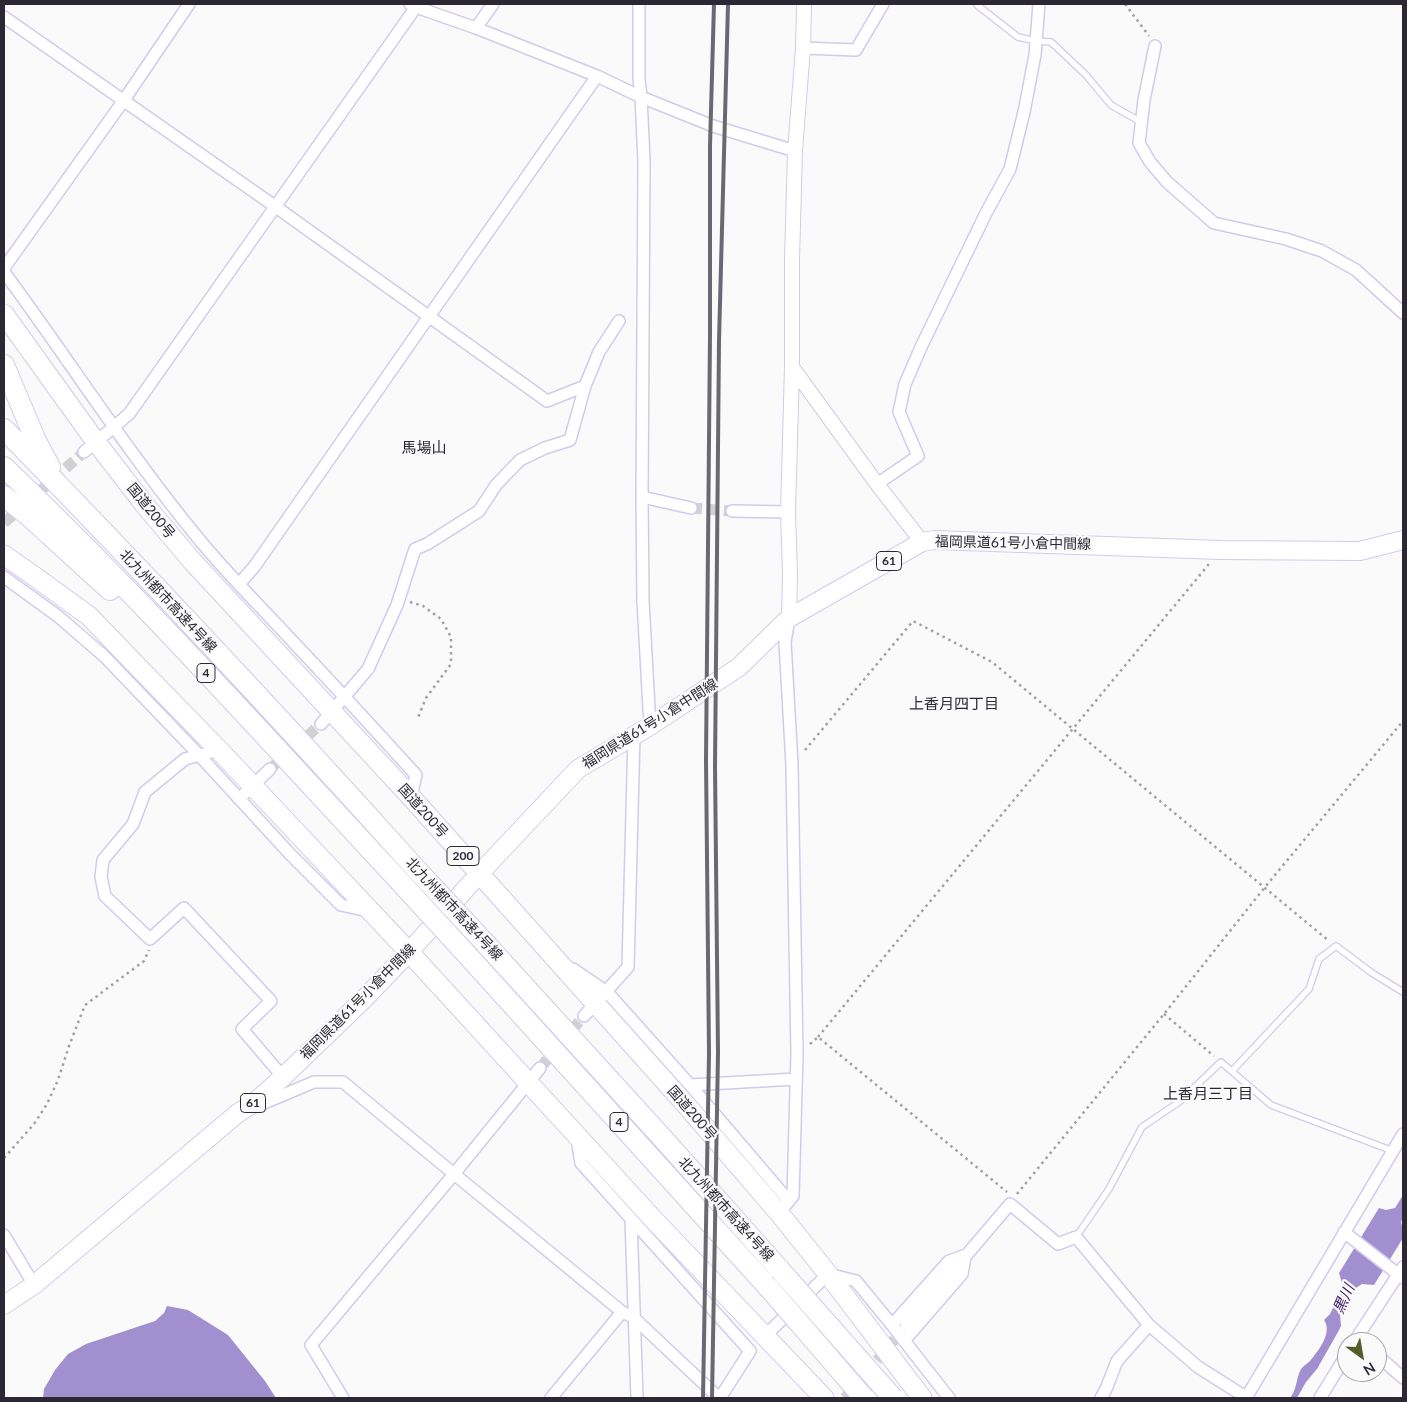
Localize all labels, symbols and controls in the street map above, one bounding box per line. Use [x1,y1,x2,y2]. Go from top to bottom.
district label: 馬場山 [402,439,446,457]
street label: 国道200号 [124,480,178,542]
street label: 福岡県道61号小倉中間線 [935,533,1091,553]
street label: 北九州都市高速4号線 [116,546,220,656]
road number: 61 [876,552,902,570]
road number: 4 [197,664,215,682]
street label: 福岡県道61号小倉中間線 [579,675,721,773]
district label: 上香月四丁目 [909,695,999,713]
street label: 国道200号 [395,781,451,841]
road number: 200 [447,846,479,866]
street label: 北九州都市高速4号線 [402,854,506,964]
street label: 福岡県道61号小倉中間線 [297,941,419,1063]
street label: 国道200号 [664,1082,720,1144]
district label: 上香月三丁目 [1163,1085,1253,1103]
road number: 61 [240,1094,266,1112]
road number: 4 [610,1112,628,1132]
street label: 北九州都市高速4号線 [675,1154,777,1264]
water label: 黒川 [1330,1282,1358,1316]
north arrow [1337,1332,1387,1382]
text: N [1361,1359,1379,1379]

